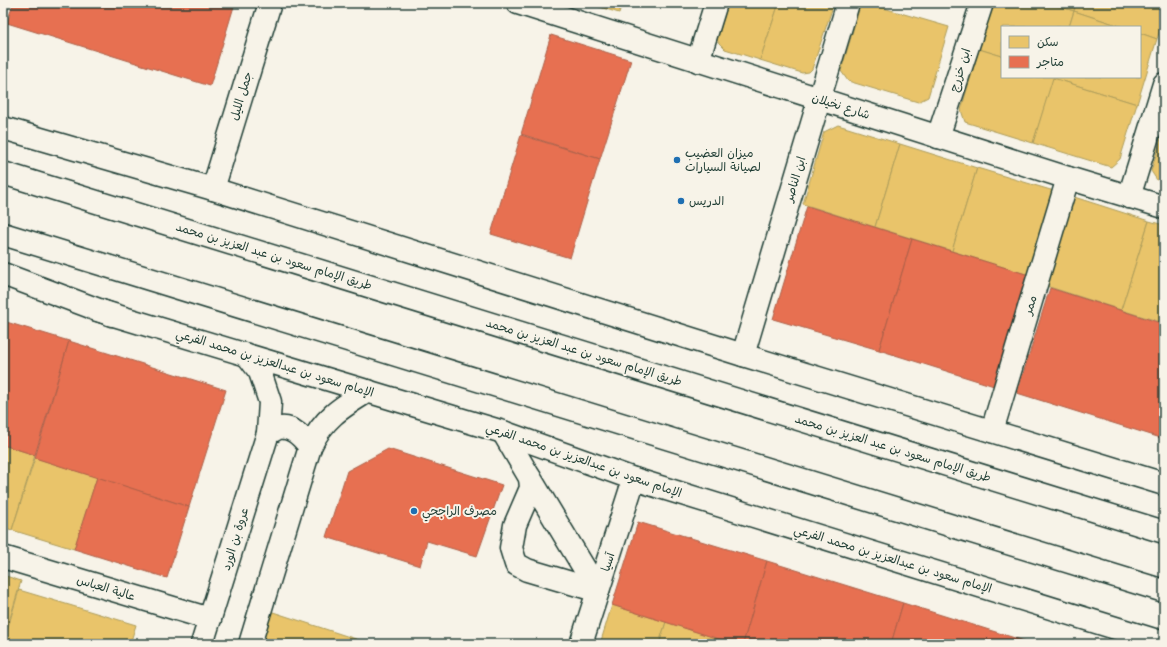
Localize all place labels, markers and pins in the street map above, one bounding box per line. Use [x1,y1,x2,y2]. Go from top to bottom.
place label: ميزان العضيب لصيانة السيارات [685,146,761,174]
marker: ميزان العضيب لصيانة السيارات [672,155,682,165]
place label: الدريس [689,194,724,208]
marker: الدريس [676,196,686,206]
place label: مصرف الراجحي [422,504,497,522]
marker: مصرف الراجحي [409,506,419,516]

